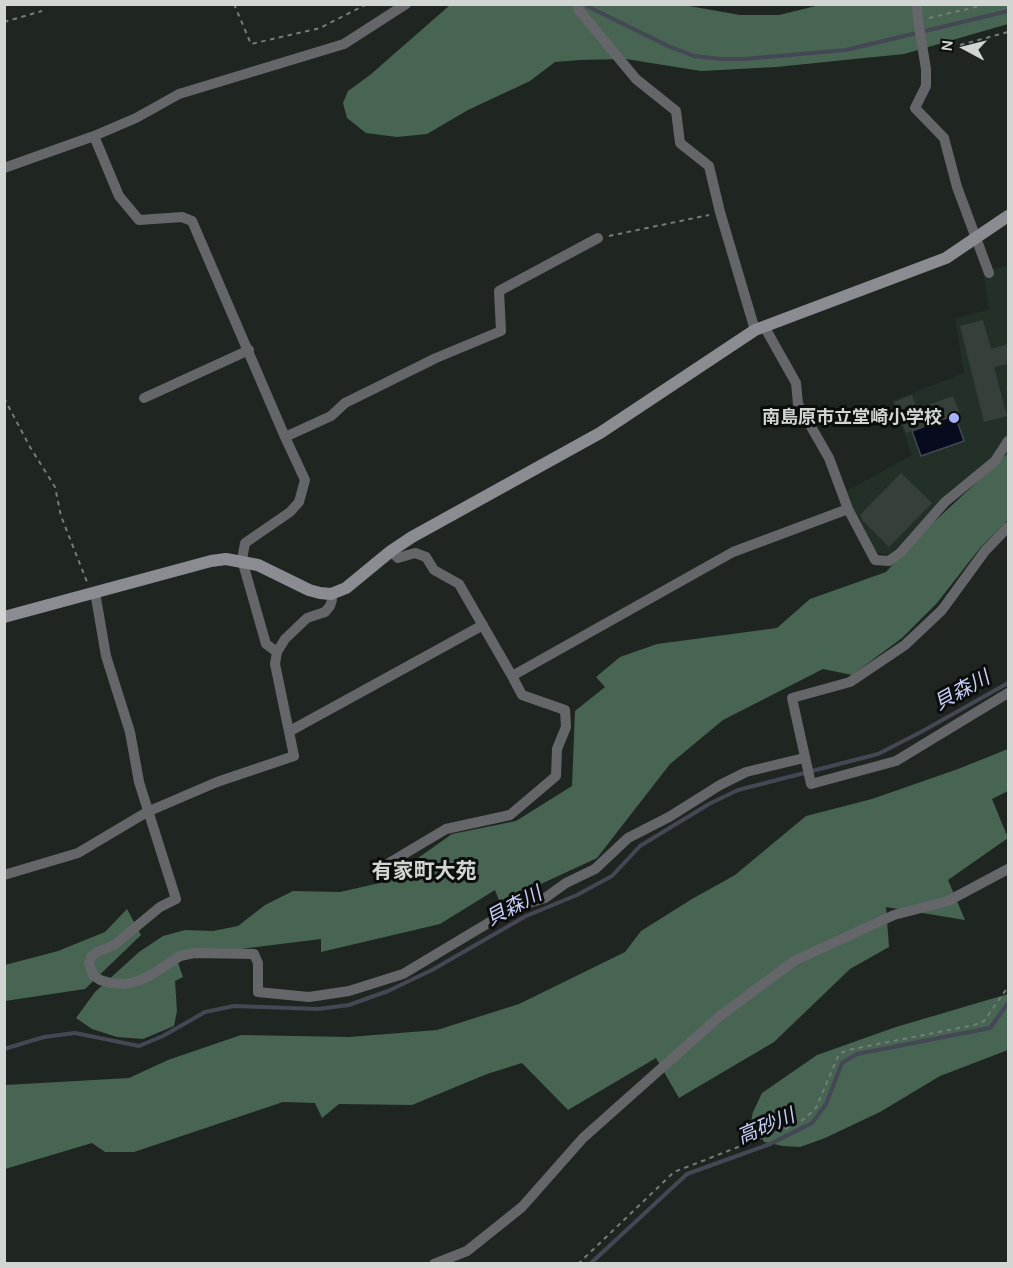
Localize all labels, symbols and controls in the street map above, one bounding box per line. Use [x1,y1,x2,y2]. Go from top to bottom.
north arrow [935,18,995,78]
text: N [937,39,957,53]
place label: 南島原市立堂崎小学校 [762,407,942,429]
marker: 南島原市立堂崎小学校 [947,411,961,425]
water label: 貝森川 [930,666,994,716]
district label: 有家町大苑 [372,859,476,885]
water label: 貝森川 [482,882,546,932]
water label: 高砂川 [734,1104,798,1150]

